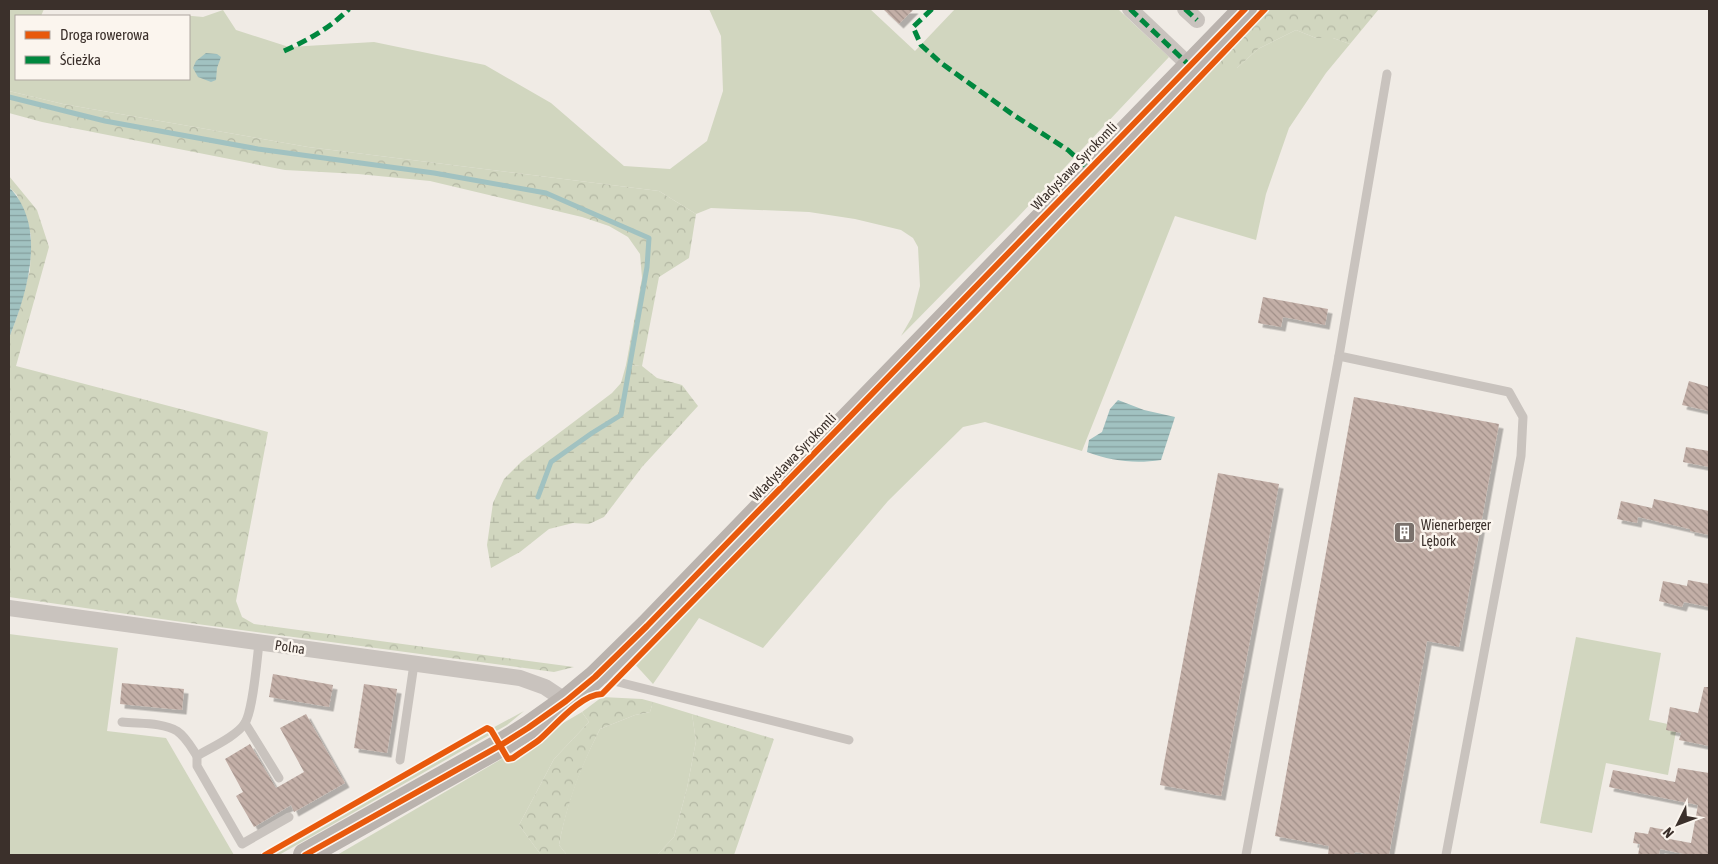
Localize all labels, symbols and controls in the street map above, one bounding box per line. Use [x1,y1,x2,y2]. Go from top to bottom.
legend [15,15,190,80]
text: Droga rowerowa [60,26,149,43]
text: Ścieżka [60,51,101,68]
street label: Władysława Syrokomli [1028,119,1120,213]
street label: Władysława Syrokomli [747,410,839,504]
place label: Wienerberger Lębork [1421,517,1492,549]
building icon: Wienerberger Lębork [1393,521,1417,545]
street label: Polna [274,637,306,657]
north arrow [1653,799,1703,849]
text: N [1660,824,1677,841]

